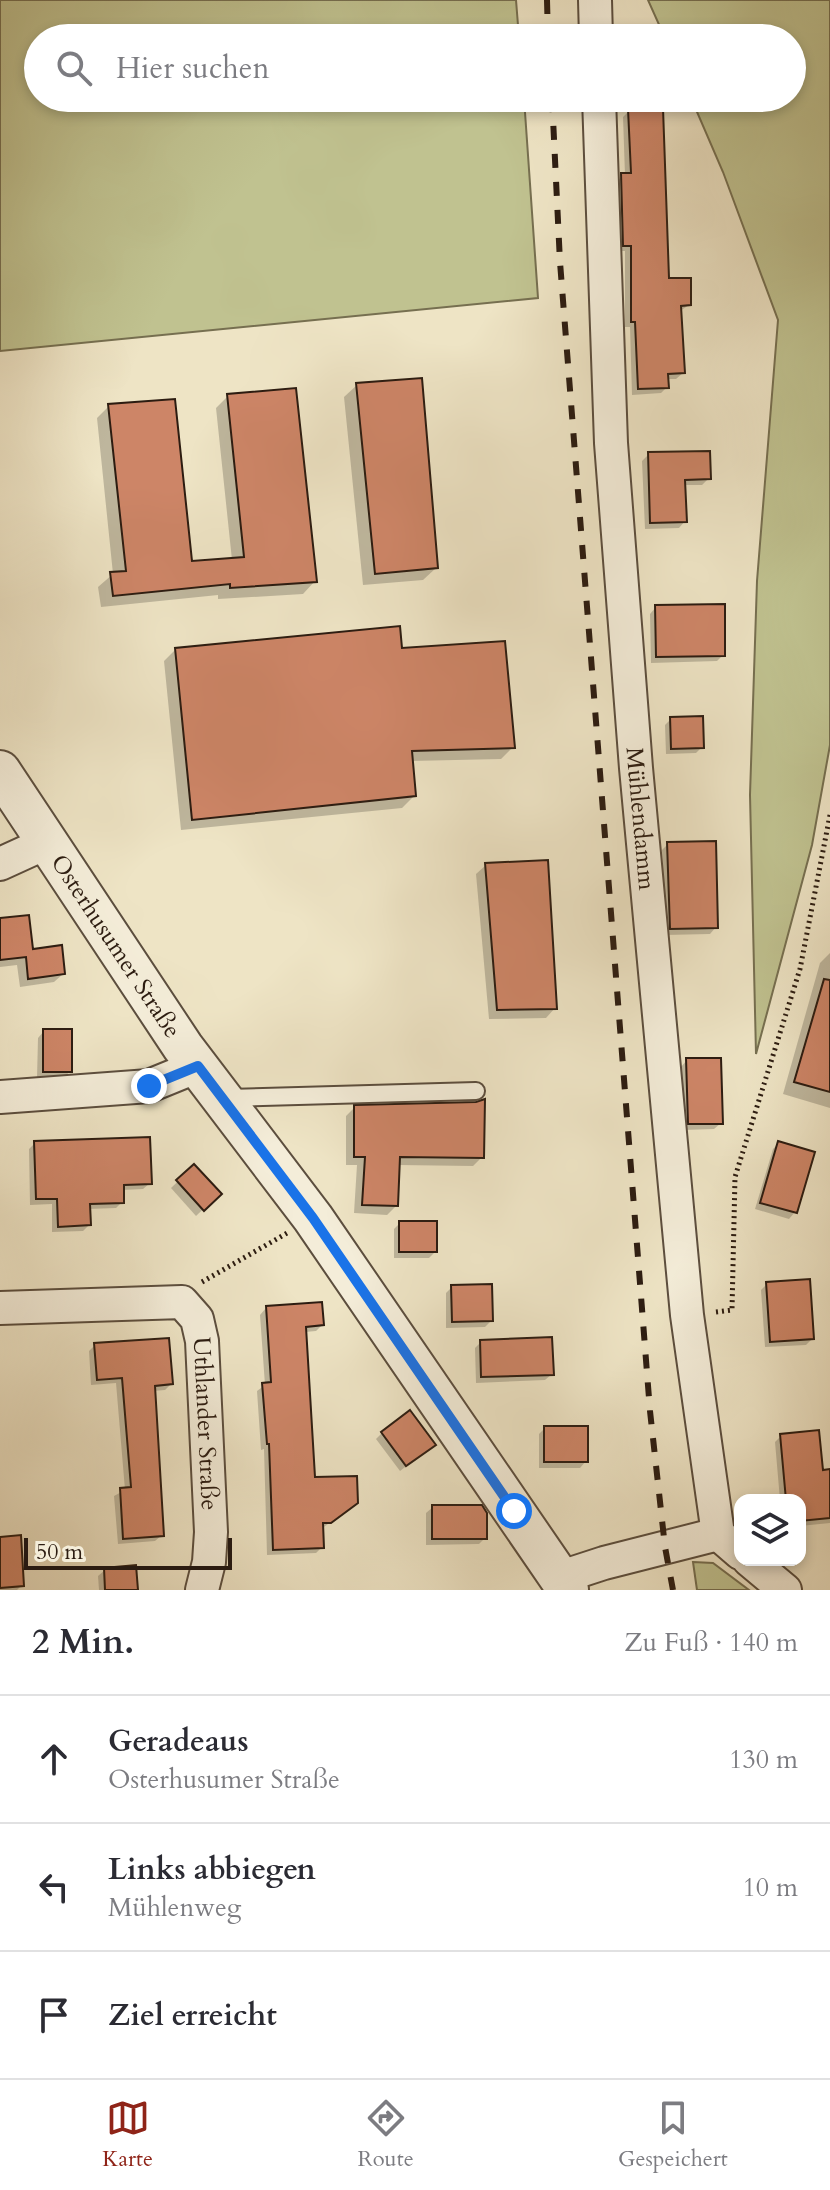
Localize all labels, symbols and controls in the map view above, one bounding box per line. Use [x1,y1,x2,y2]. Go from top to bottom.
search box [24,24,806,112]
icon: search [52,46,96,90]
text: Hier suchen [116,48,269,89]
street label: Mühlendamm [618,746,664,892]
street label: Osterhusumer Straße [43,848,189,1044]
route end [131,1068,167,1104]
street label: Uthlander Straße [185,1336,226,1511]
route start [496,1493,532,1529]
map controls [734,1494,806,1566]
button: layers [734,1494,806,1566]
scale bar [24,1534,232,1570]
text: 50 m [36,1537,83,1567]
text: 2 Min. [32,1619,134,1665]
text: Zu Fuß · 140 m [624,1625,798,1660]
text: Geradeaus [108,1721,249,1762]
icon: ahead [32,1737,76,1781]
text: 130 m [729,1742,798,1777]
text: Osterhusumer Straße [108,1762,340,1797]
text: Links abbiegen [108,1849,316,1890]
icon: left [32,1865,76,1909]
text: 10 m [742,1870,798,1905]
text: Mühlenweg [108,1890,241,1925]
icon: arrive [32,1993,76,2037]
text: Ziel erreicht [108,1995,277,2036]
tab: Karte [102,2096,153,2174]
tab: Route [357,2096,414,2174]
tab: Gespeichert [618,2096,728,2174]

